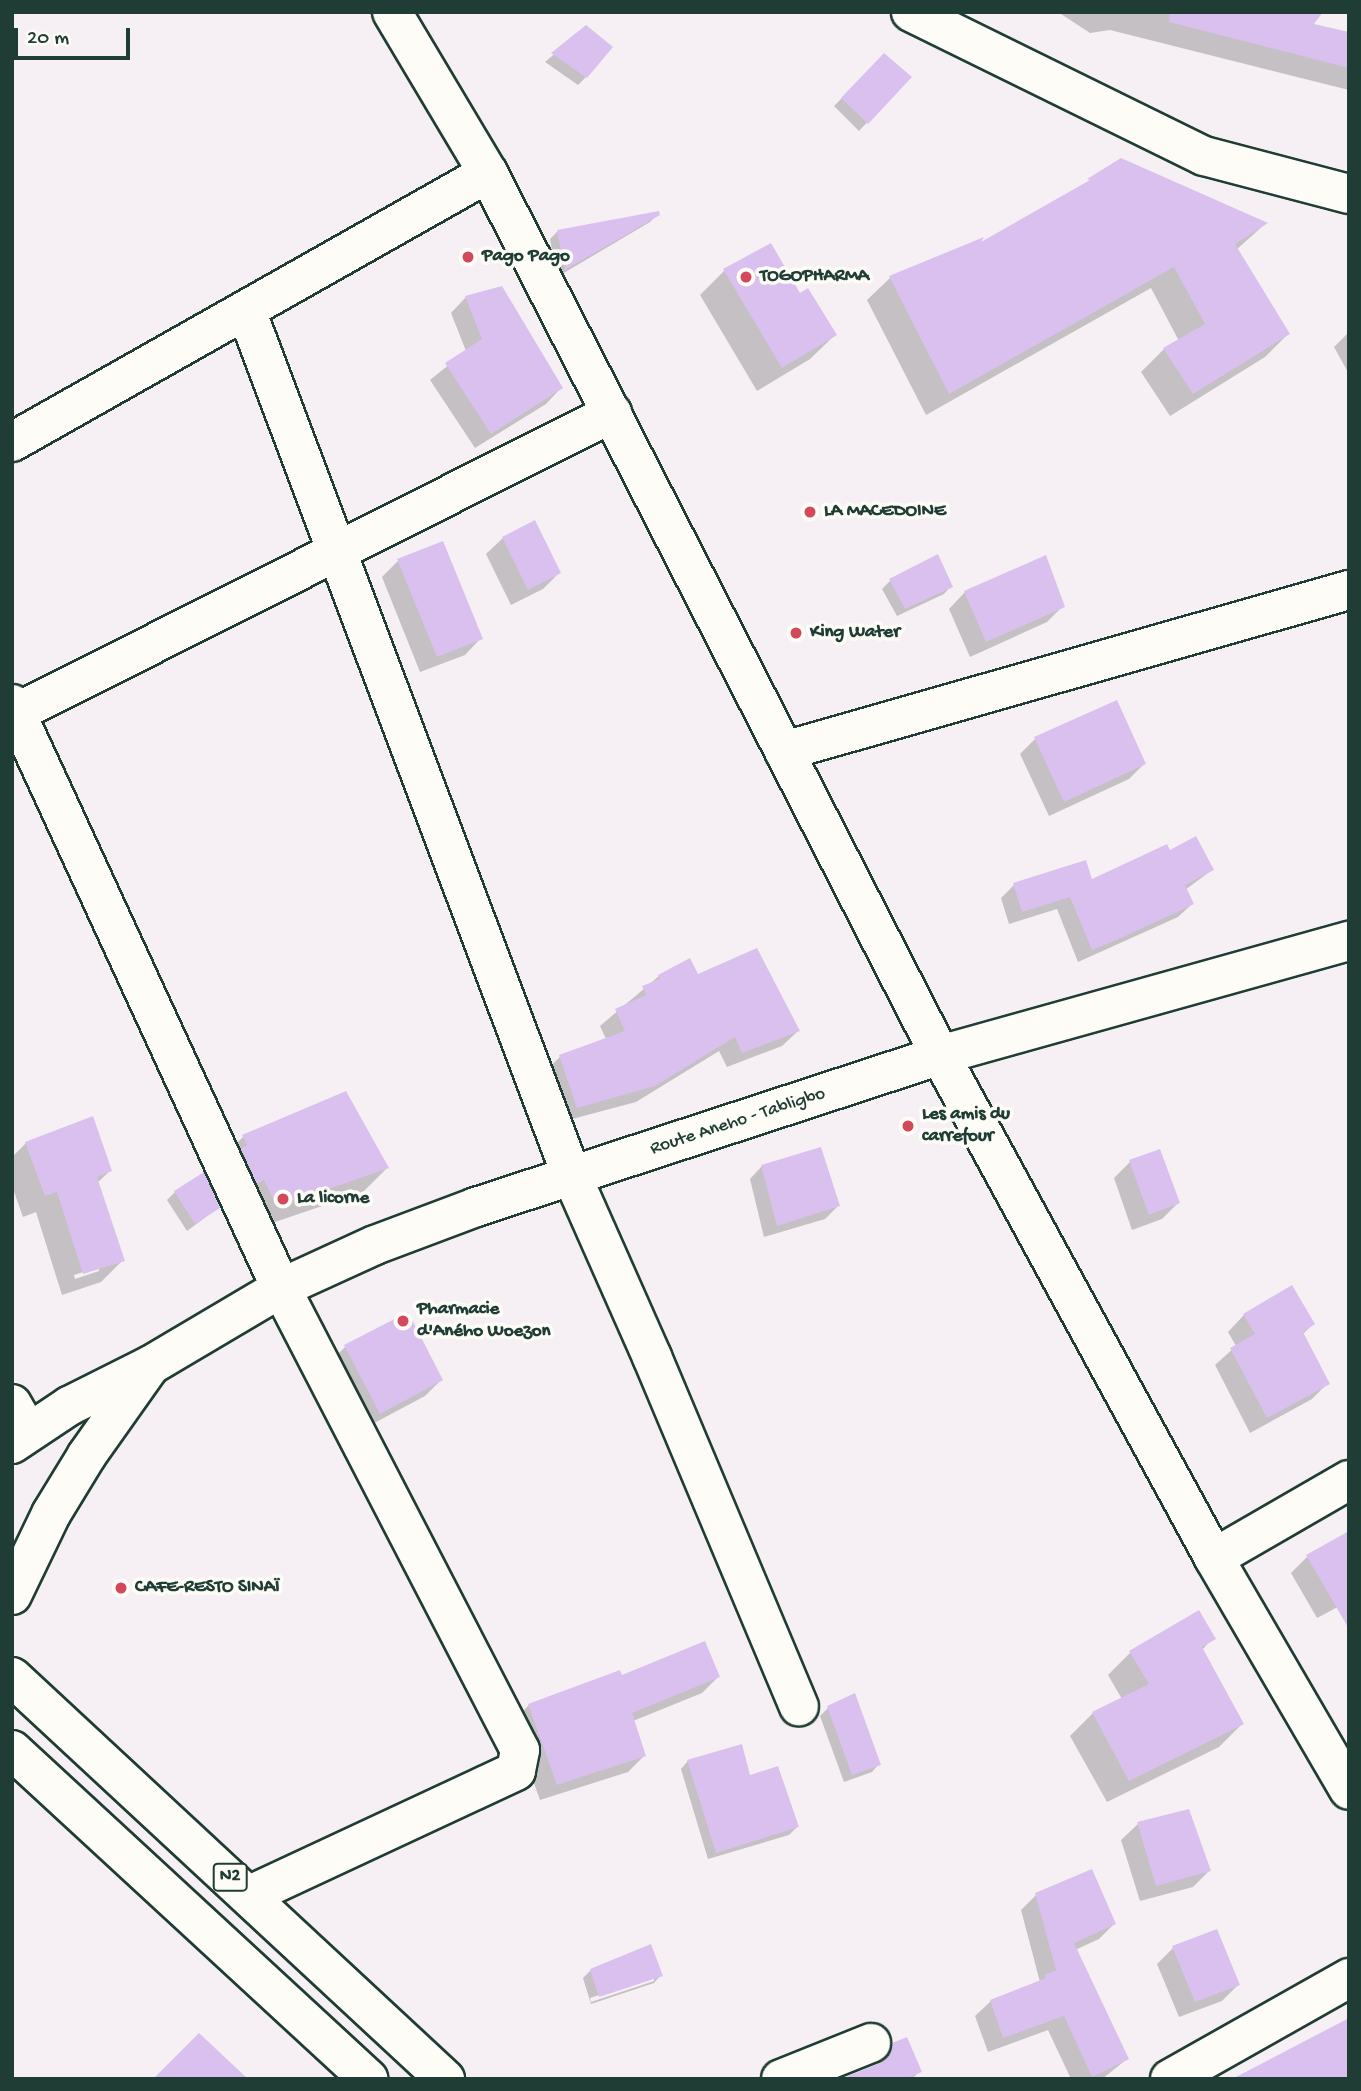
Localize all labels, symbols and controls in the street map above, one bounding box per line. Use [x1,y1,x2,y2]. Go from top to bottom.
scale bar [18,14,133,58]
text: 20 m [27,27,69,52]
place label: Pago Pago [482,246,570,268]
marker: Pago Pago [460,249,476,265]
place label: TOGOPHARMA [760,266,869,288]
marker: TOGOPHARMA [738,269,754,285]
place label: LA MACEDOINE [824,501,946,523]
marker: LA MACEDOINE [802,504,818,520]
place label: King Water [810,622,900,644]
marker: King Water [788,625,804,641]
street label: Route Aneho - Tabligbo [648,1083,828,1161]
place label: Les amis du carrefour [922,1104,1010,1148]
marker: Les amis du carrefour [900,1118,916,1134]
place label: La licorne [297,1188,369,1210]
marker: La licorne [275,1191,291,1207]
place label: Pharmacie d'Aného Woezon [417,1299,551,1343]
marker: Pharmacie d'Aného Woezon [395,1313,411,1329]
place label: CAFE-RESTO SINAÏ [135,1577,279,1599]
marker: CAFE-RESTO SINAÏ [113,1580,129,1596]
road number: N2 [212,1863,247,1892]

